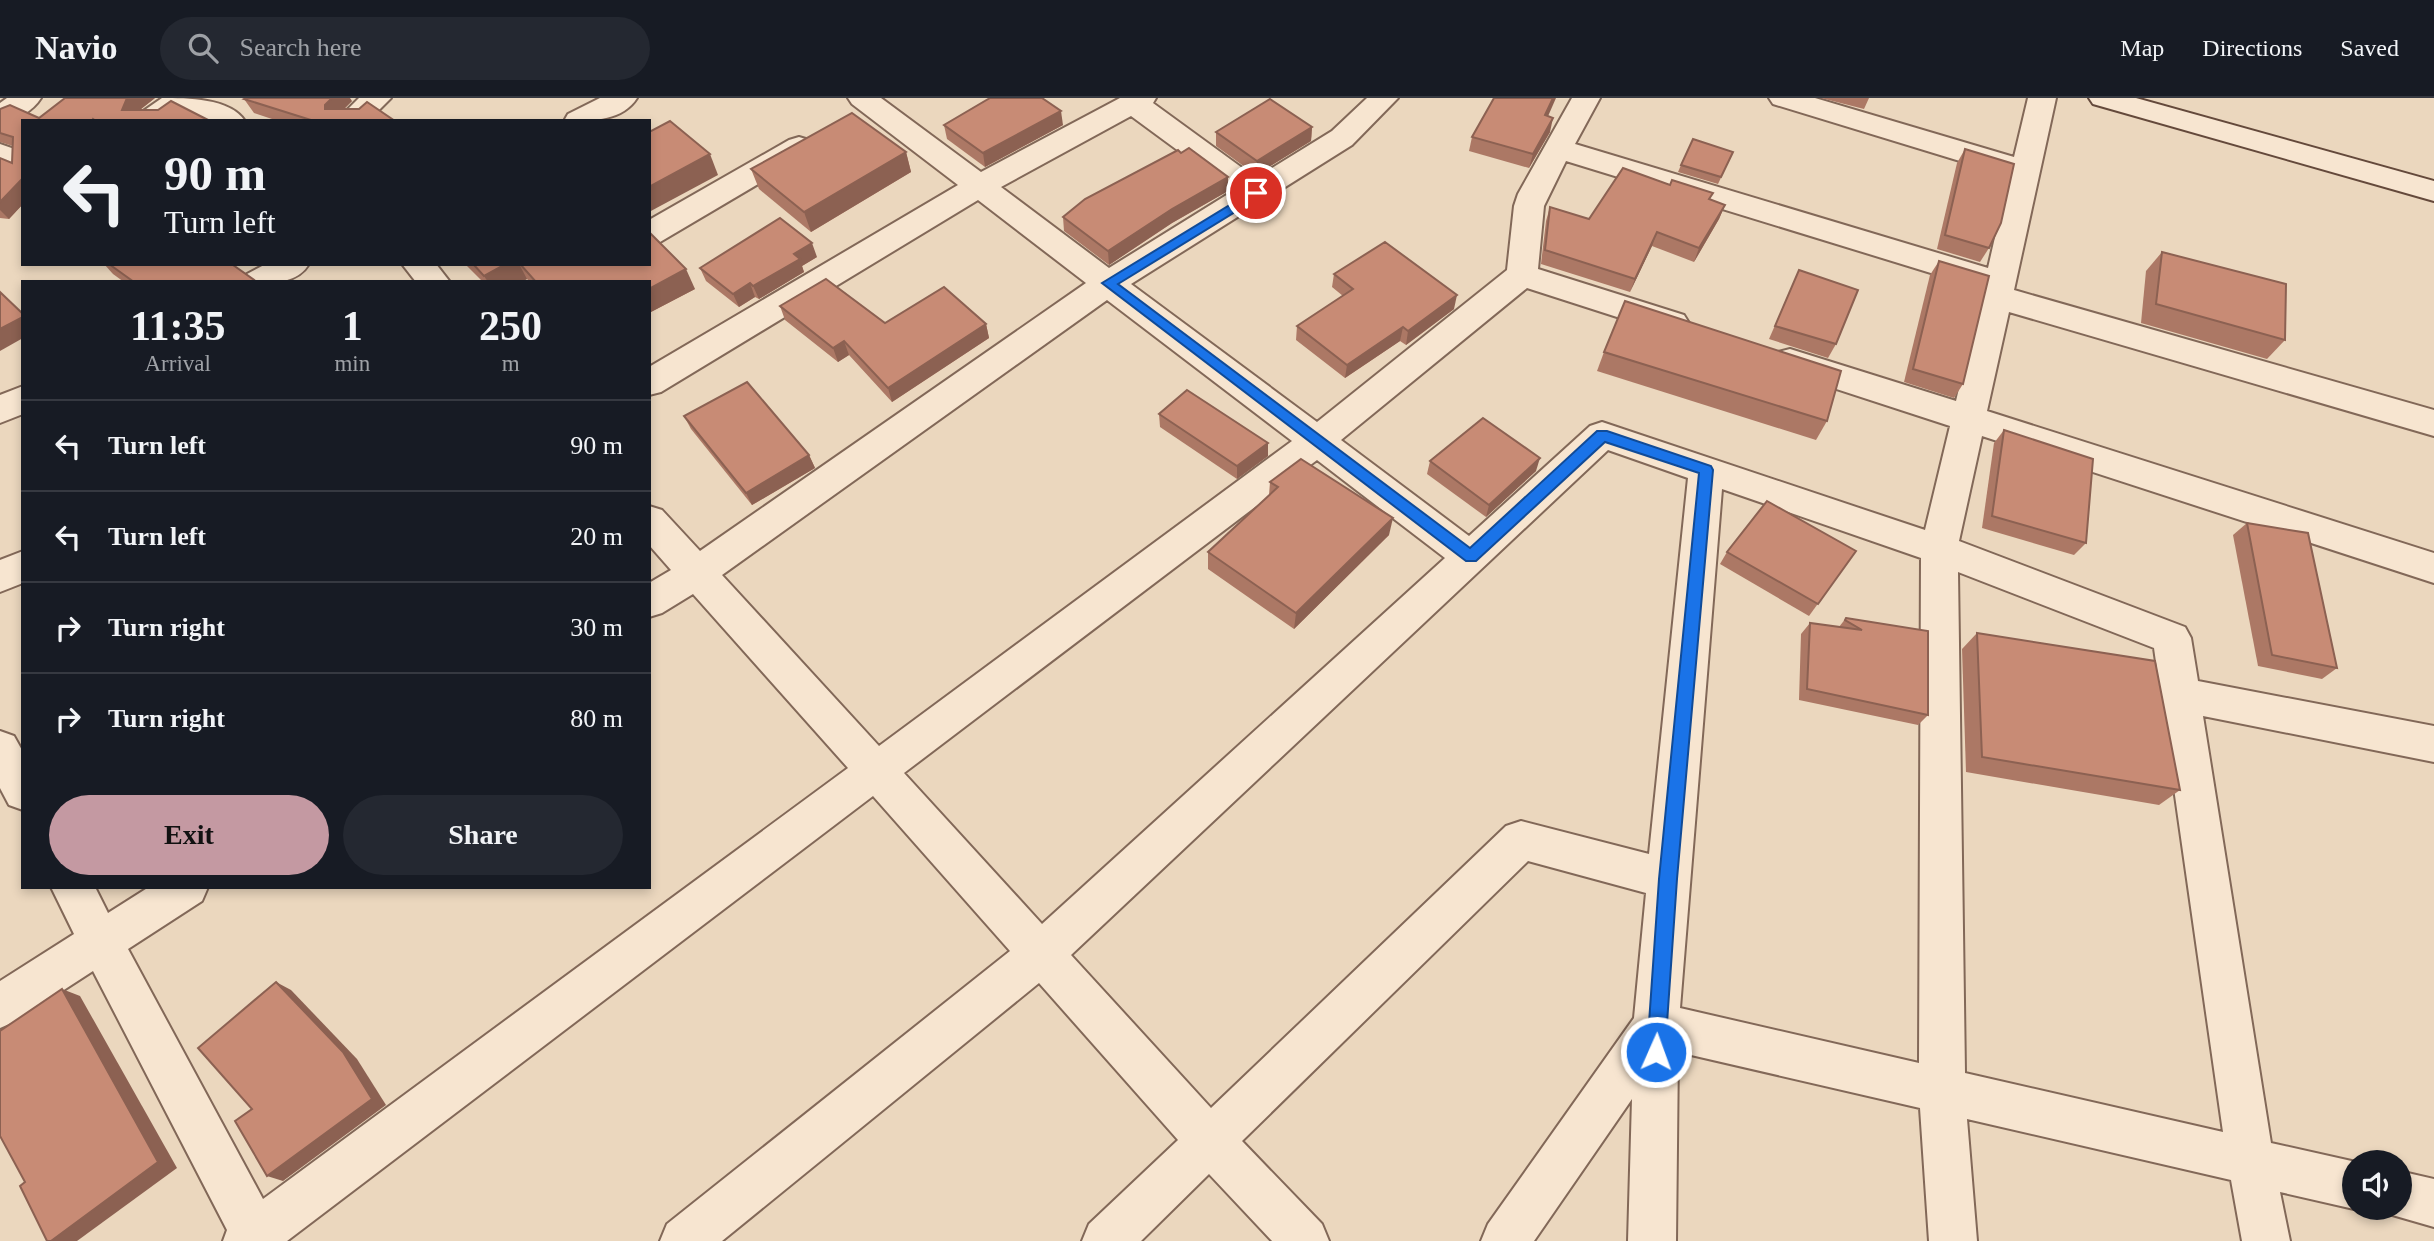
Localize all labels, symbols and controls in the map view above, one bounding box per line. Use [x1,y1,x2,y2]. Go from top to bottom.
search box [160,17,650,80]
icon: search [184,29,222,67]
text: Navio [35,30,118,66]
text: Search here [240,33,361,62]
text: Map [2120,35,2164,61]
text: Directions [2202,35,2302,61]
text: Saved [2340,35,2399,61]
text: 90 m [164,146,266,201]
icon: left [49,147,140,238]
pin [1226,163,1286,223]
icon: arrive [1237,174,1275,212]
text: Turn left [164,204,276,240]
text: 11:35 [130,303,226,349]
text: 1 [342,303,363,349]
text: 250 [479,303,542,349]
text: Arrival [145,351,211,376]
text: min [334,351,370,376]
text: m [502,351,520,376]
icon: left [49,427,87,465]
text: Turn left [108,431,206,460]
text: 90 m [570,431,623,460]
icon: left [49,518,87,556]
text: Turn left [108,522,206,551]
text: 20 m [570,522,623,551]
icon: right [49,609,87,647]
text: Turn right [108,613,225,642]
text: 30 m [570,613,623,642]
icon: right [49,700,87,738]
text: Turn right [108,704,225,733]
text: 80 m [570,704,623,733]
button: Exit [49,795,329,875]
button: Share [343,795,623,875]
position arrow [1619,1015,1693,1089]
map controls [2342,1150,2412,1220]
button: sound [2342,1150,2412,1220]

